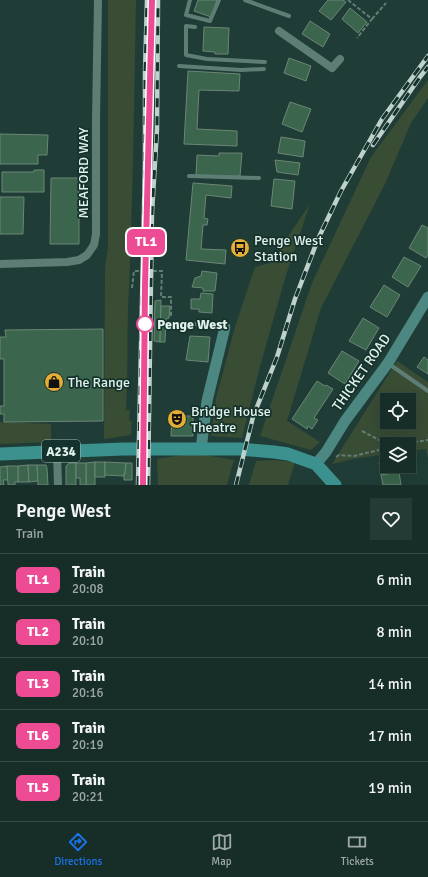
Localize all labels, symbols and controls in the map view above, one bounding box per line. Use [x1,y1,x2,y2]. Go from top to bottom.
street label: MEAFORD WAY [75,127,92,219]
line badge: TL1 [123,229,169,255]
place label: Penge West Station [254,232,323,265]
text: TL1 [135,233,157,250]
bus stop icon: Penge West Station [229,237,251,259]
marker: Penge West [136,315,154,333]
place label: Penge West [157,316,228,333]
street label: THICKET ROAD [329,331,394,414]
shop icon: The Range [43,371,65,393]
place label: The Range [68,374,130,391]
map controls [380,393,416,473]
button: locate [380,393,416,429]
place label: Bridge House Theatre [191,403,271,436]
theatre icon: Bridge House Theatre [166,408,188,430]
button: layers [380,437,416,473]
road number: A234 [42,440,80,462]
button: heart [370,498,412,540]
text: Penge West [16,499,111,523]
text: Train [16,526,44,542]
text: Train [72,563,105,581]
text: TL1 [27,571,49,588]
text: 6 min [376,571,412,589]
text: 20:08 [72,581,104,597]
text: Train [72,615,105,633]
text: TL2 [27,623,49,640]
text: 8 min [376,623,412,641]
text: 20:10 [72,633,104,649]
text: Train [72,667,105,685]
text: TL3 [27,675,49,692]
text: 14 min [368,675,412,693]
text: 20:16 [72,685,104,701]
text: Train [72,719,105,737]
text: TL6 [27,727,49,744]
text: 17 min [368,727,412,745]
text: 20:19 [72,737,104,753]
text: Train [72,771,105,789]
text: TL5 [27,779,49,796]
text: 19 min [368,779,412,797]
text: 20:21 [72,789,104,805]
tab: Directions [54,831,102,868]
tab: Map [211,831,233,868]
tab: Tickets [341,831,374,868]

